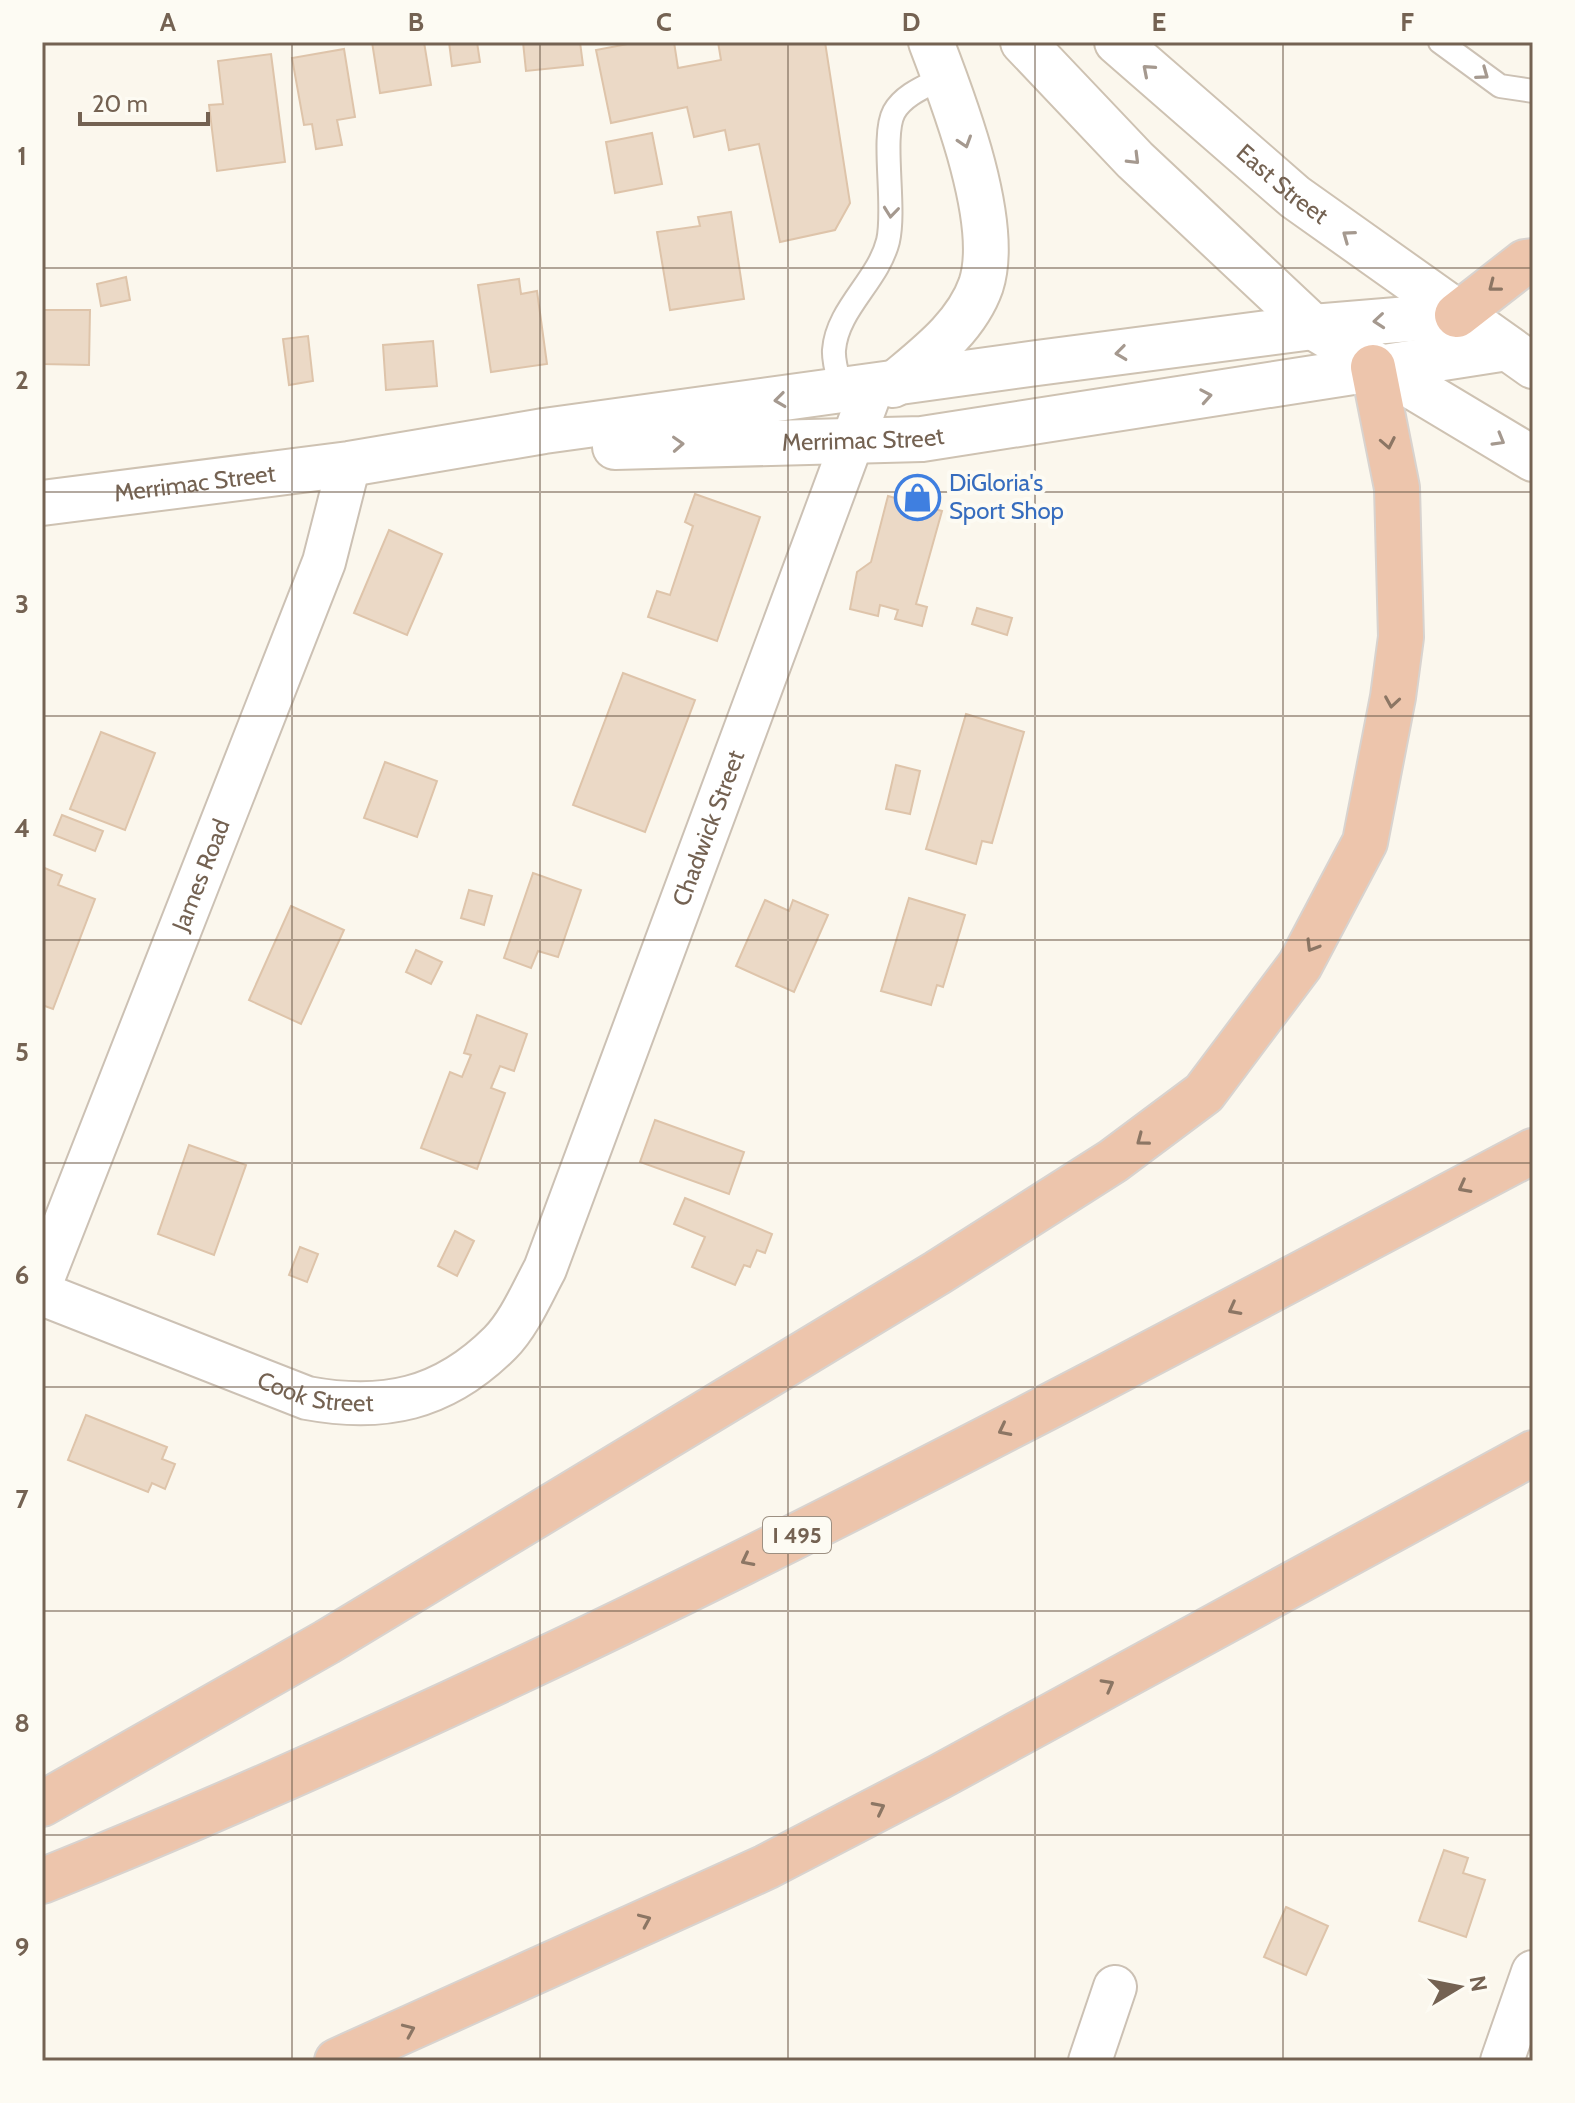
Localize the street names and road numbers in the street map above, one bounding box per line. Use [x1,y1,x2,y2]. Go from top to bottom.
street label: East Street [1231,138,1334,230]
street label: Merrimac Street [781,421,946,457]
street label: Merrimac Street [112,458,277,508]
street label: Chadwick Street [666,746,750,910]
street label: James Road [165,815,236,936]
street label: Cook Street [253,1365,374,1417]
road number: I 495 [763,1517,831,1553]

